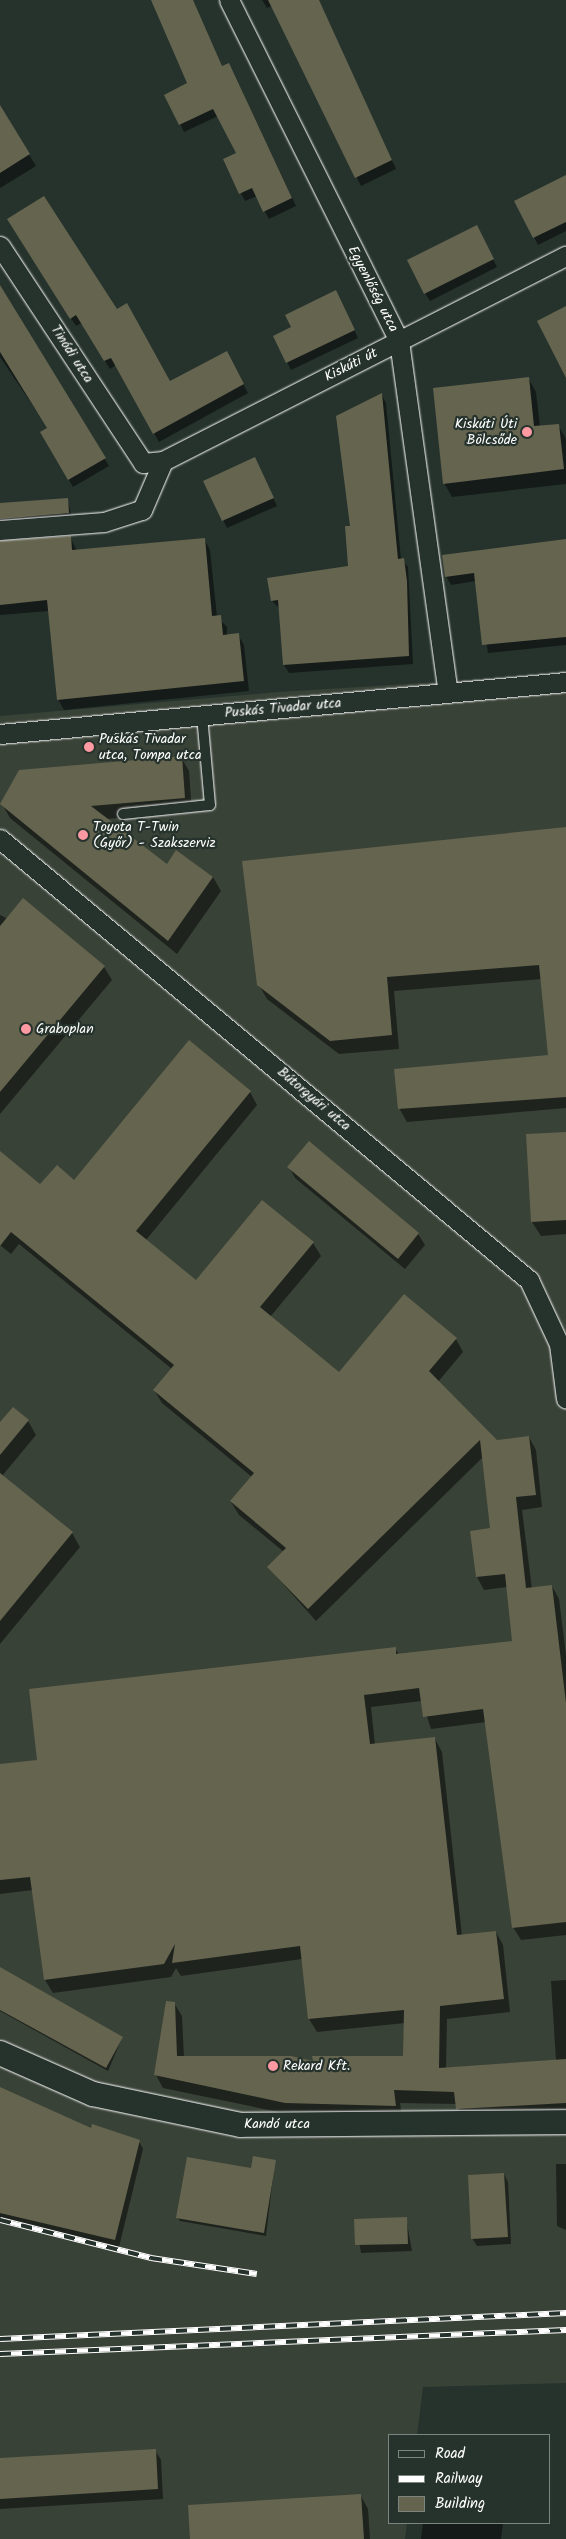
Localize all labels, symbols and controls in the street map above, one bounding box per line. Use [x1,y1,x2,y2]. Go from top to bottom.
street label: Egyenlőség utca [344,243,402,335]
street label: Tinódi utca [47,322,97,386]
street label: Kiskúti út [322,345,380,385]
place label: Kiskúti Úti Bölcsőde [455,416,517,448]
marker: Kiskúti Úti Bölcsőde [521,426,533,438]
street label: Puskás Tivadar utca [224,695,342,721]
place label: Puskás Tivadar utca, Tompa utca [99,731,202,764]
marker: Puskás Tivadar utca, Tompa utca [83,741,95,753]
place label: Toyota T-Twin (Győr) - Szakszerviz [93,819,216,852]
marker: Toyota T-Twin (Győr) - Szakszerviz [77,829,89,841]
place label: Graboplan [36,1021,94,1037]
marker: Graboplan [20,1023,32,1035]
street label: Bútorgyári utca [274,1064,354,1134]
place label: Rekard Kft. [283,2058,350,2074]
marker: Rekard Kft. [267,2060,279,2072]
street label: Kandó utca [244,2116,310,2132]
legend [388,2434,551,2524]
text: Road [435,2442,465,2466]
text: Railway [435,2467,482,2491]
text: Building [435,2492,485,2516]

